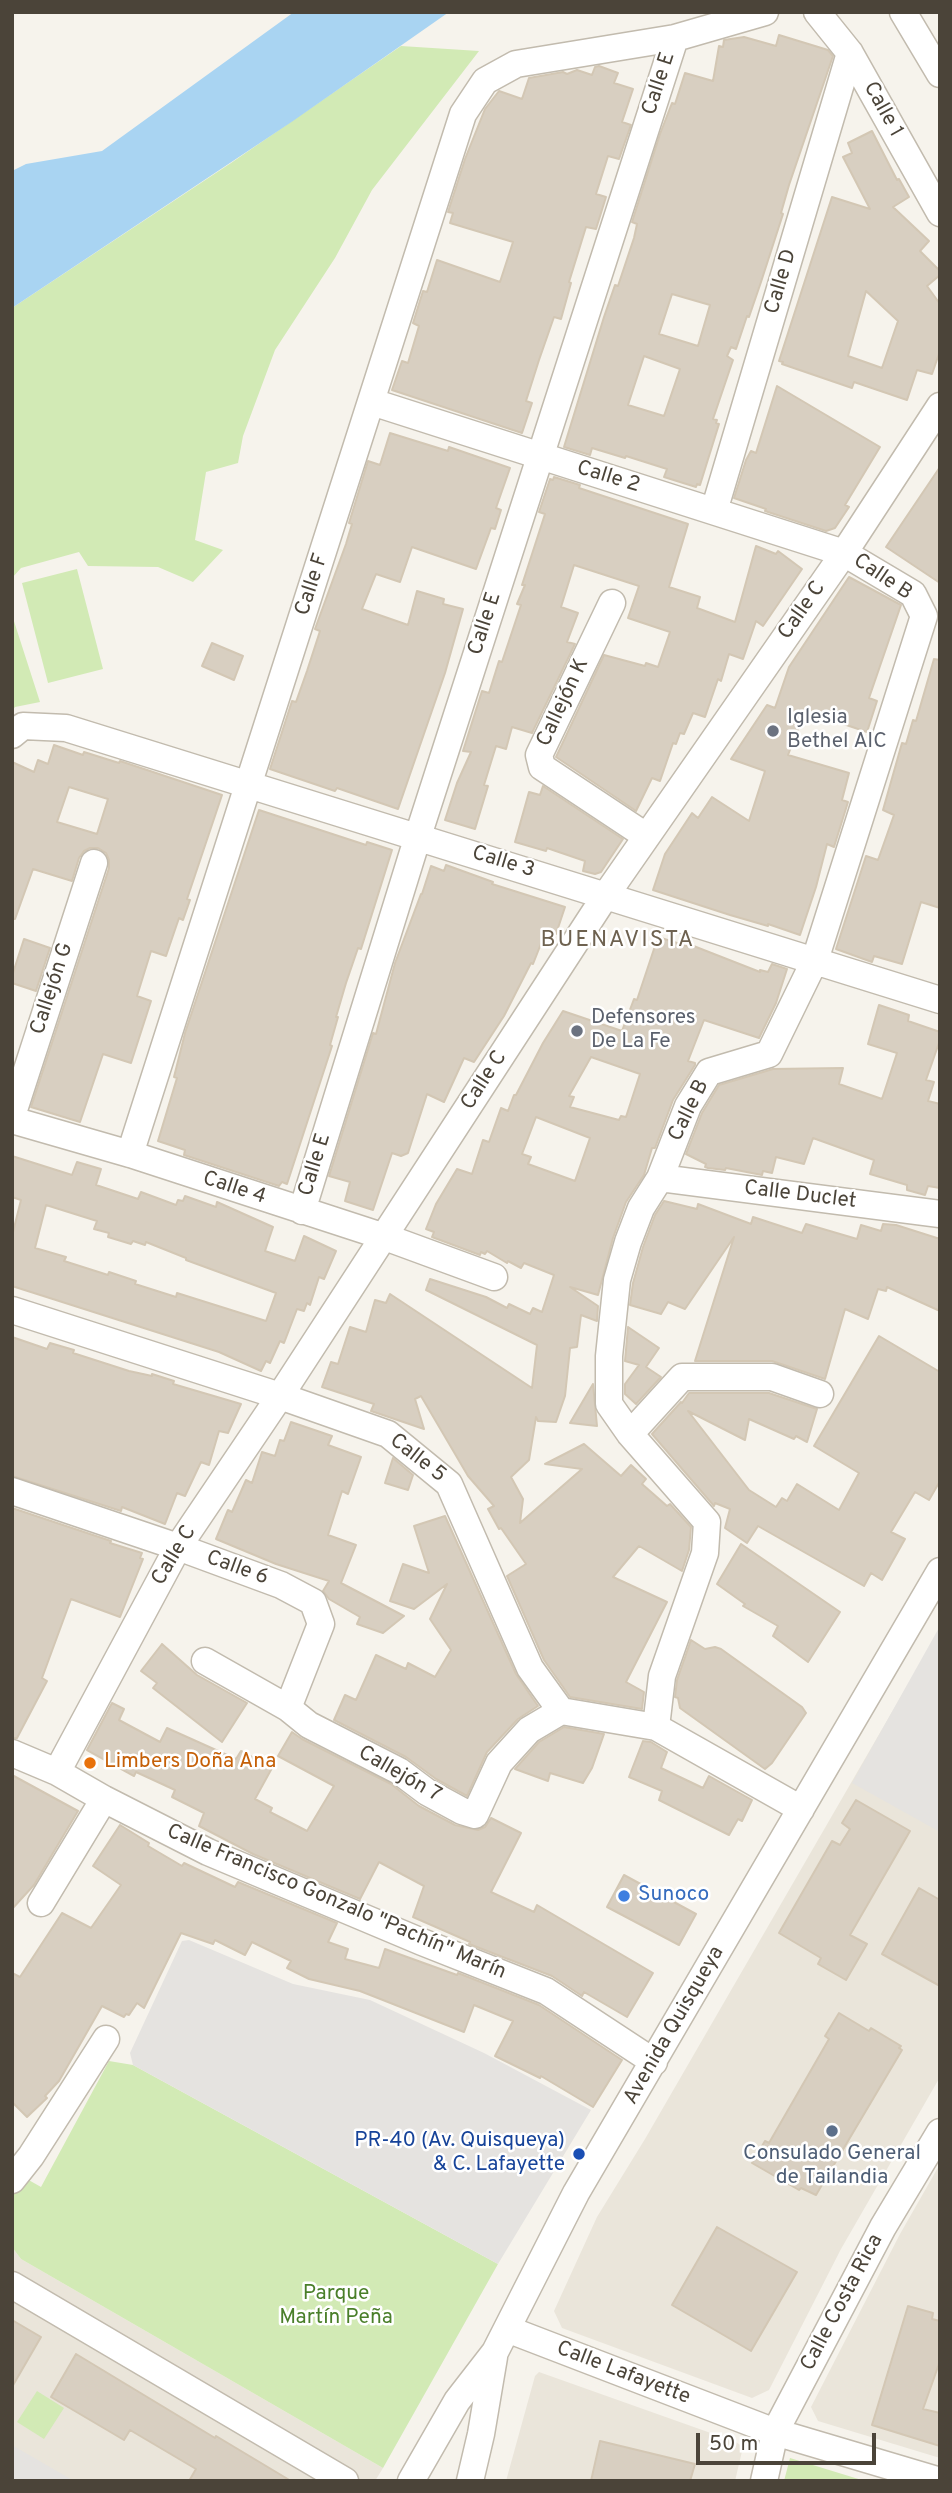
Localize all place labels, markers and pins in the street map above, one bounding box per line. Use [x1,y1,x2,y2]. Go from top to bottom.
place label: Iglesia Bethel AIC [787,706,887,756]
marker: Iglesia Bethel AIC [765,723,781,739]
place label: Defensores De La Fe [591,1006,696,1056]
marker: Defensores De La Fe [569,1023,585,1039]
place label: Limbers Doña Ana [104,1750,276,1776]
marker: Limbers Doña Ana [82,1755,98,1771]
place label: Sunoco [638,1883,709,1909]
marker: Sunoco [616,1888,632,1904]
marker: Consulado General de Tailandia [824,2123,840,2139]
place label: PR-40 (Av. Quisqueya) & C. Lafayette [354,2129,565,2179]
place label: Consulado General de Tailandia [743,2142,921,2192]
marker: PR-40 (Av. Quisqueya) & C. Lafayette [571,2146,587,2162]

